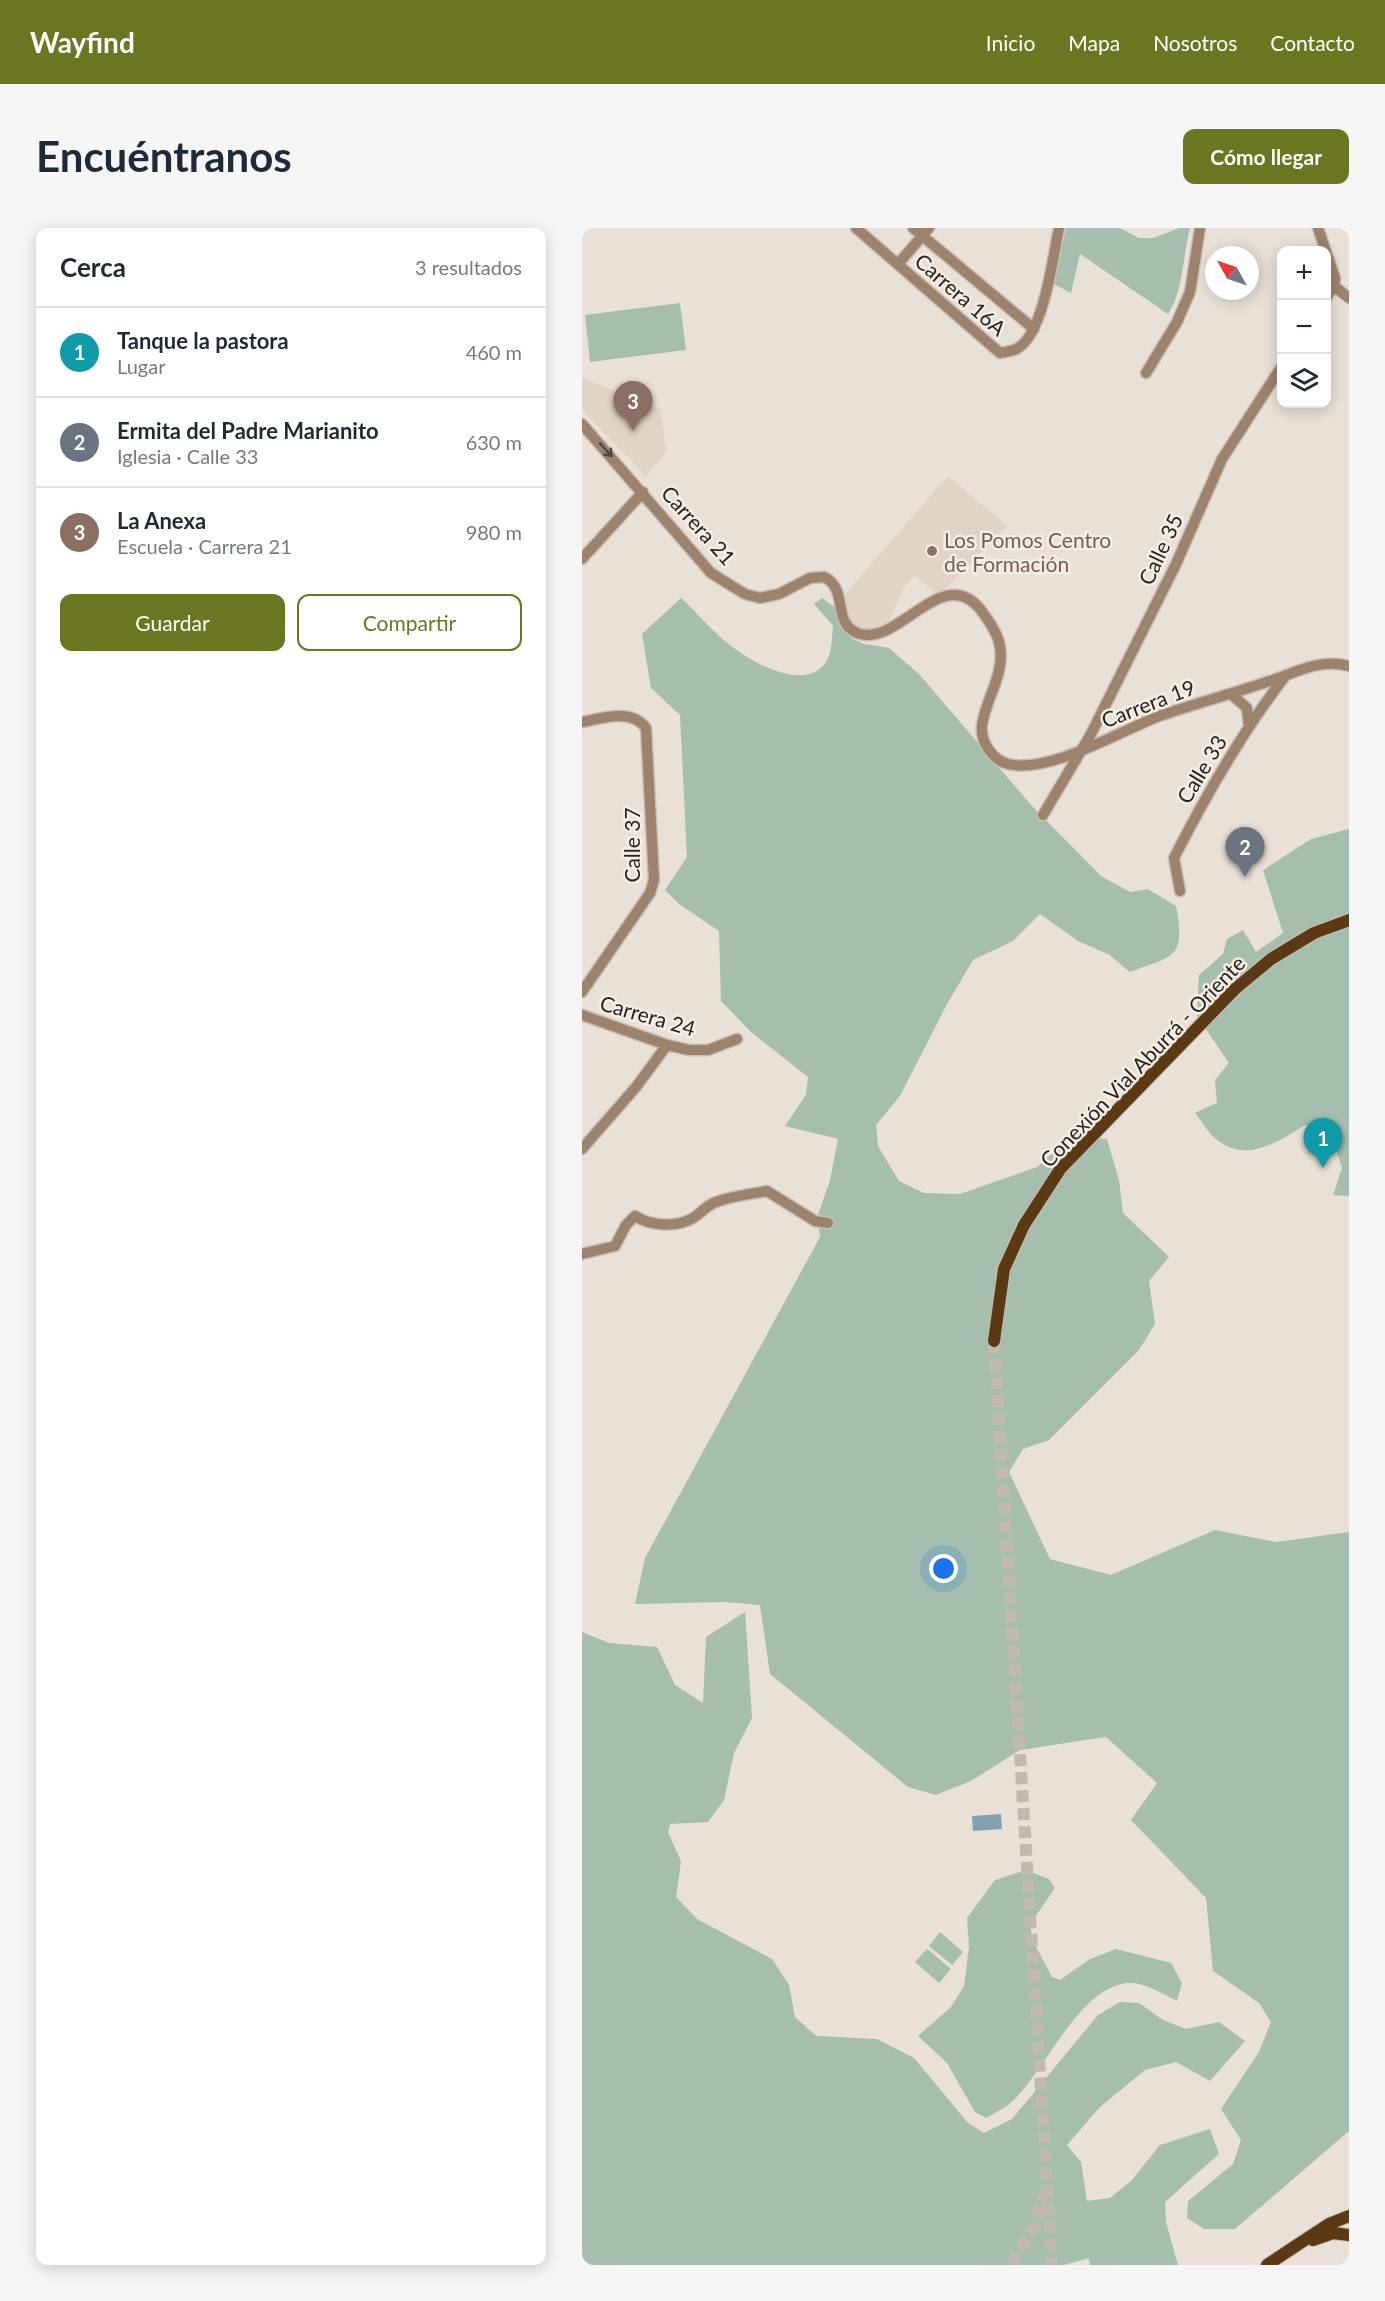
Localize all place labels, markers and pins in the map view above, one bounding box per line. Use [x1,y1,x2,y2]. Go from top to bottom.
pin: 3 [614,382,652,431]
place label: Los Pomos Centro de Formación [944,527,1111,576]
marker: Los Pomos Centro de Formación [925,544,939,558]
pin: 2 [1226,828,1264,877]
pin: 1 [1304,1118,1342,1168]

